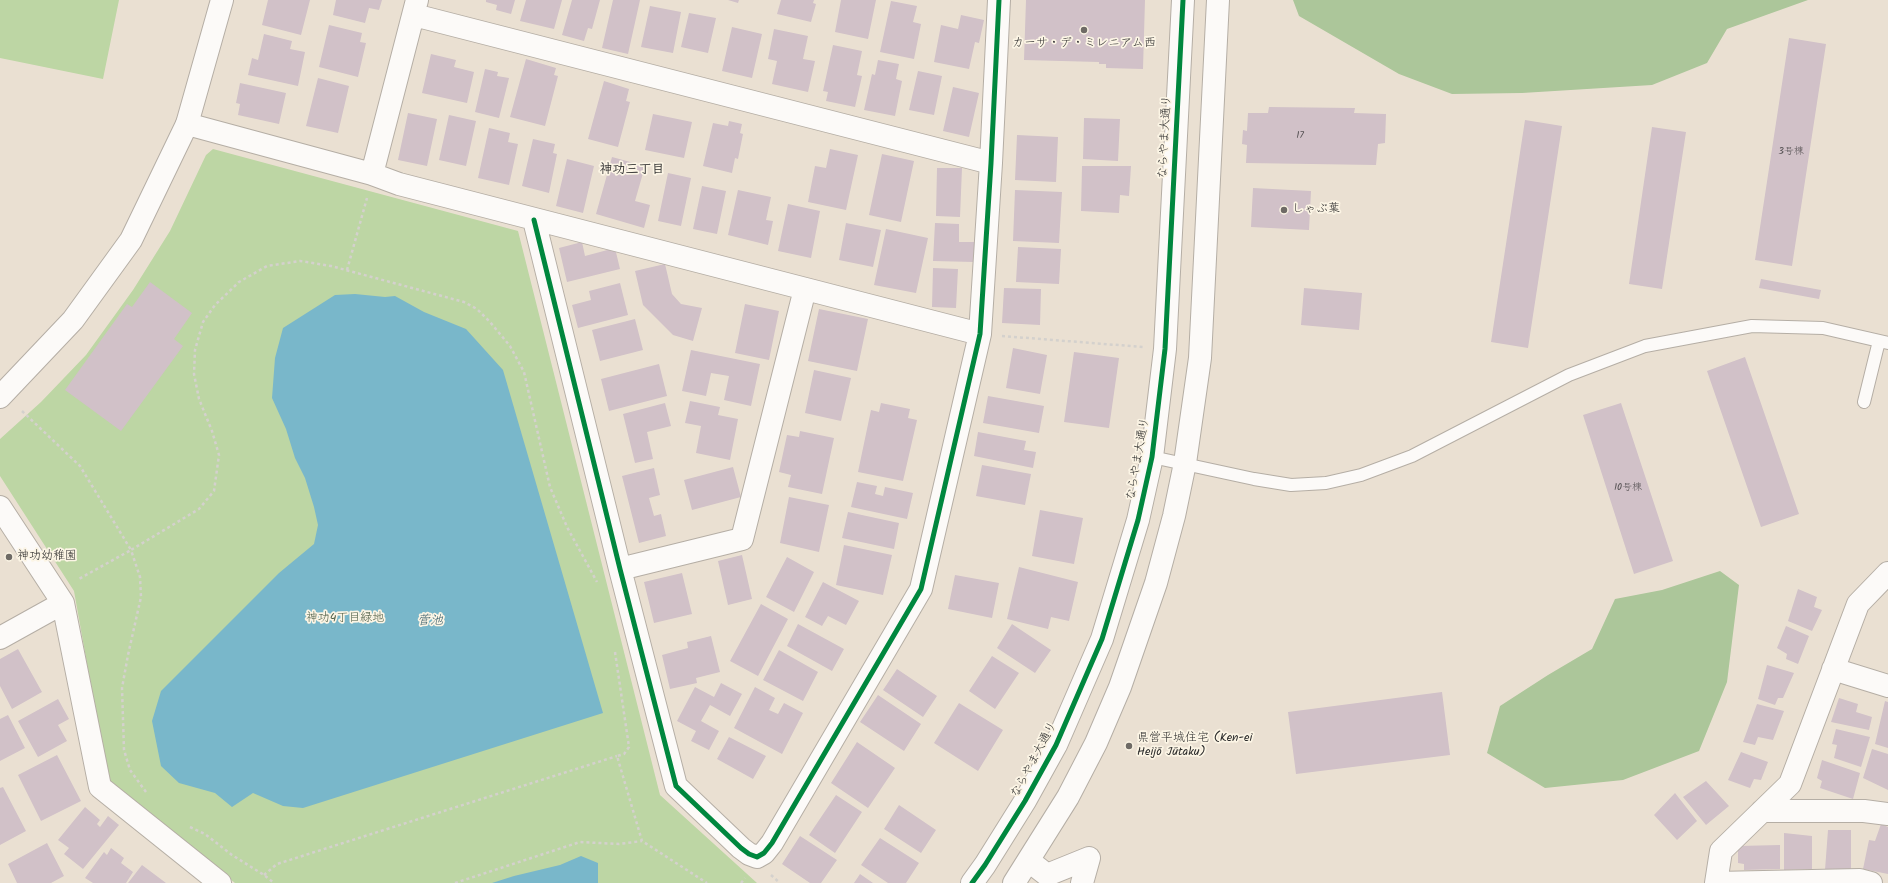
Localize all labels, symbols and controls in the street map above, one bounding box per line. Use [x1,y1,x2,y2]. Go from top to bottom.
marker: カーサ・デ・ミレニアム西 [1079,25,1089,35]
place label: カーサ・デ・ミレニアム西 [1012,37,1156,51]
street label: ならやま大通り [1157,95,1175,179]
house number: 17 [1296,130,1304,142]
house number: 3号棟 [1778,146,1804,158]
district label: 神功三丁目 [600,163,664,179]
place label: しゃぶ葉 [1292,203,1340,217]
marker: しゃぶ葉 [1279,205,1289,215]
street label: ならやま大通り [1125,416,1153,502]
house number: 10号棟 [1614,482,1642,494]
place label: 神功幼稚園 [17,550,77,564]
marker: 神功幼稚園 [4,552,14,562]
park label: 神功4丁目緑地 [306,612,384,626]
water label: 菅池 [417,614,443,630]
street label: ならやま大通り [1009,720,1061,800]
place label: 県営平城住宅 (Ken-ei Heijō Jūtaku) [1137,732,1252,760]
marker: 県営平城住宅 (Ken-ei Heijō Jūtaku) [1124,741,1134,751]

